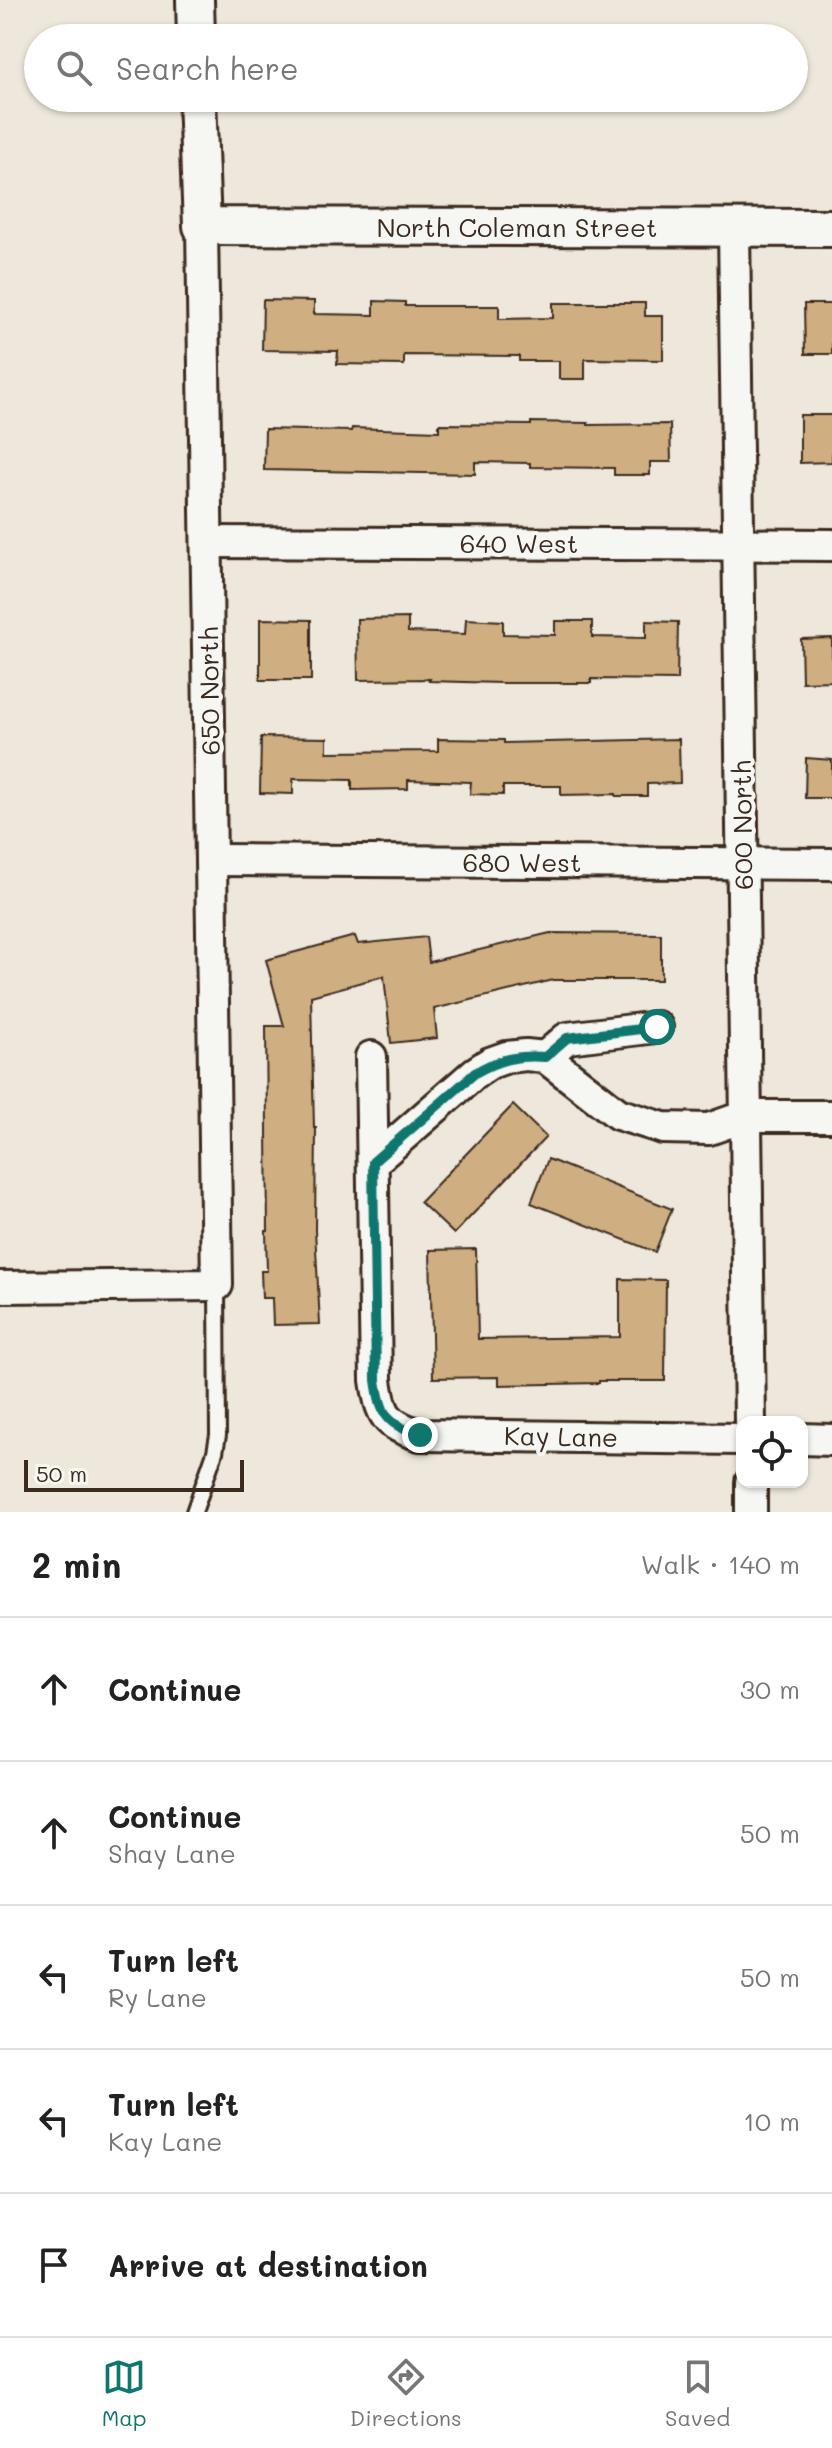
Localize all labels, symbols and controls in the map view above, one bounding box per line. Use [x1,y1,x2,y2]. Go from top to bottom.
search box [24,24,808,112]
icon: search [52,46,96,90]
text: Search here [116,48,299,88]
street label: North Coleman Street [376,210,658,244]
street label: 640 West [460,526,578,560]
street label: 650 North [191,626,227,756]
street label: 600 North [724,760,760,890]
street label: 680 West [463,845,581,879]
route start [639,1009,675,1045]
map controls [736,1416,808,1488]
button: locate [736,1416,808,1488]
route end [402,1417,438,1453]
street label: Kay Lane [504,1418,618,1454]
scale bar [24,1456,244,1492]
text: 50 m [36,1459,87,1488]
text: 2 min [32,1542,121,1587]
text: Walk · 140 m [641,1547,800,1581]
icon: ahead [32,1667,76,1711]
text: Continue [108,1669,241,1709]
text: 30 m [740,1672,800,1706]
text: Continue [108,1796,241,1836]
icon: ahead [32,1811,76,1855]
text: 50 m [740,1816,800,1850]
text: Shay Lane [108,1836,236,1870]
text: Turn left [108,1940,239,1980]
icon: left [32,1955,76,1999]
text: 50 m [740,1960,800,1994]
text: Ry Lane [108,1980,207,2014]
text: Turn left [108,2084,239,2124]
icon: left [32,2099,76,2143]
text: 10 m [743,2104,800,2138]
text: Kay Lane [108,2124,222,2158]
icon: arrive [32,2243,76,2287]
text: Arrive at destination [108,2245,428,2285]
tab: Map [102,2355,147,2432]
tab: Directions [350,2355,462,2432]
tab: Saved [665,2355,730,2432]

